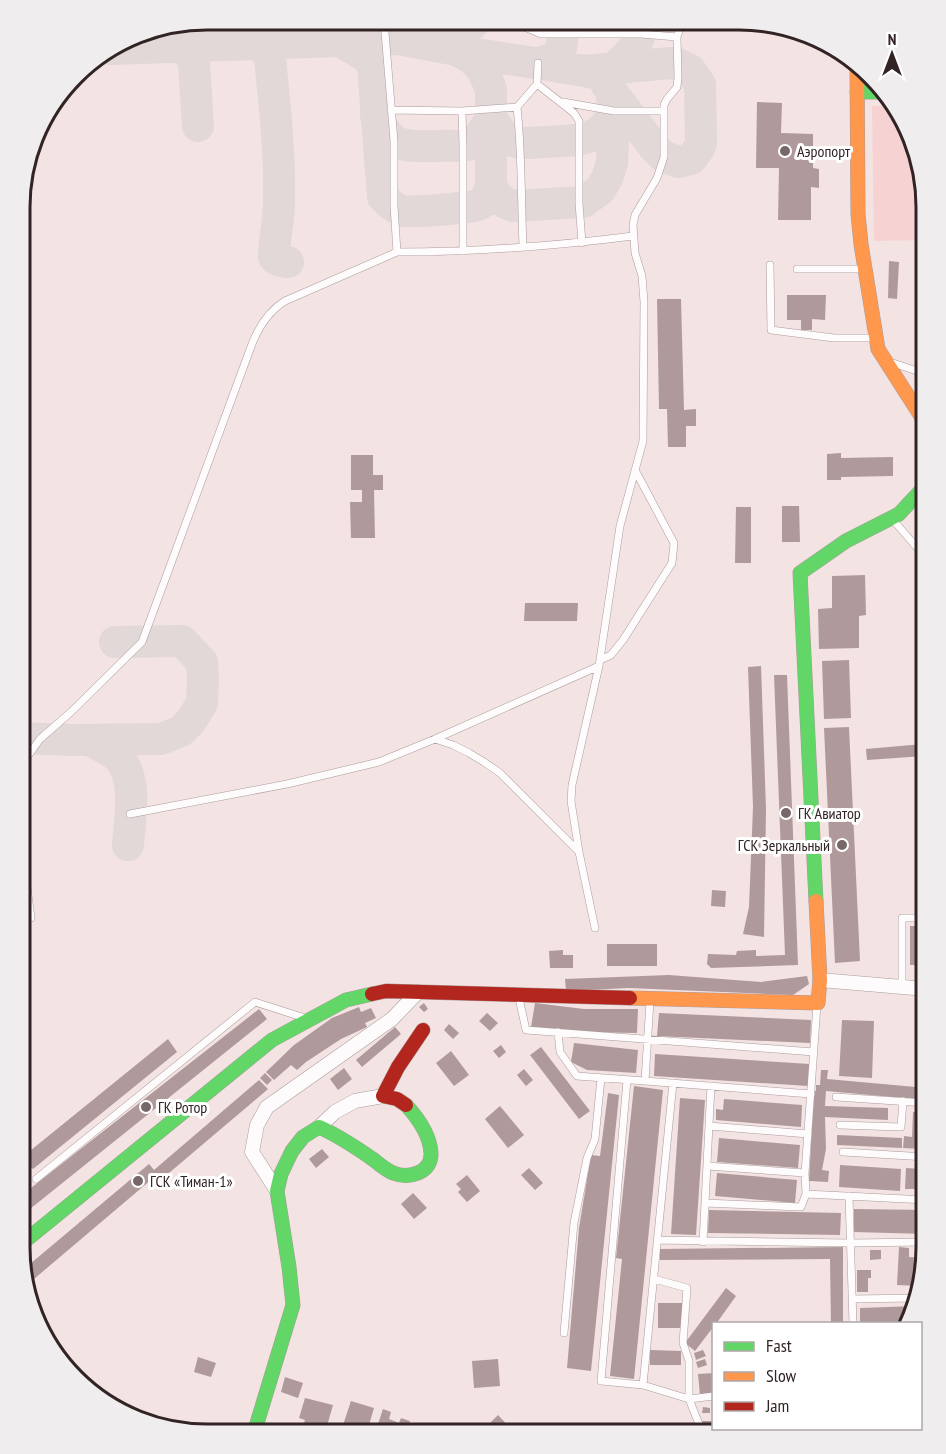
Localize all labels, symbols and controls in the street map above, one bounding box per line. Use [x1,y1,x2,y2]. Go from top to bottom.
north arrow [862,24,922,84]
text: N [888,29,896,49]
place label: Аэропорт [797,141,851,161]
marker: Аэропорт [778,144,792,158]
place label: ГК Авиатор [798,803,861,823]
marker: ГК Авиатор [779,806,793,820]
place label: ГСК Зеркальный [738,835,830,855]
marker: ГСК Зеркальный [835,838,849,852]
place label: ГК Ротор [158,1097,207,1117]
marker: ГК Ротор [139,1100,153,1114]
place label: ГСК «Тиман-1» [150,1171,233,1191]
marker: ГСК «Тиман-1» [131,1174,145,1188]
legend [712,1322,922,1430]
text: Fast [766,1334,792,1357]
text: Slow [766,1364,797,1387]
text: Jam [765,1394,789,1417]

